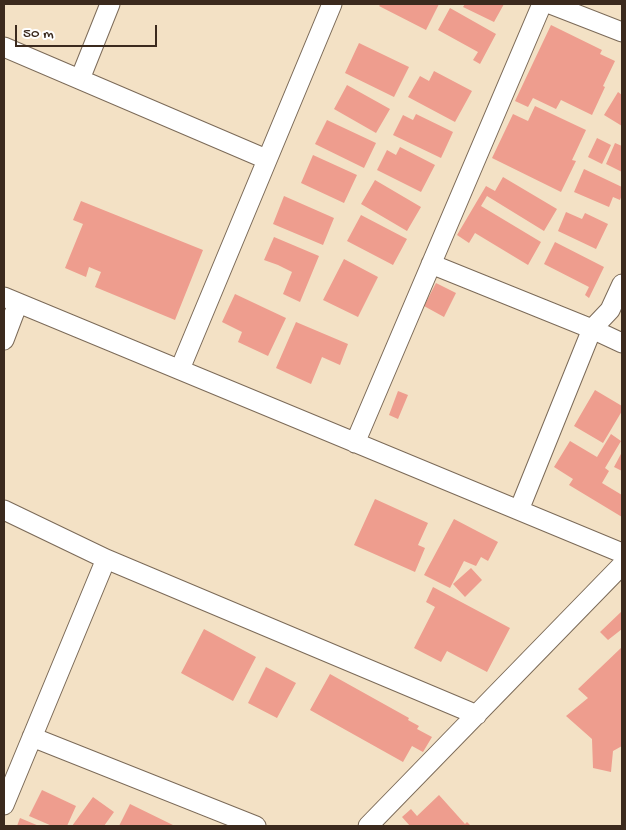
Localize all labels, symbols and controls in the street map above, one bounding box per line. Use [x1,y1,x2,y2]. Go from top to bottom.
scale bar [18,15,160,47]
text: 50 m [23,25,54,43]

